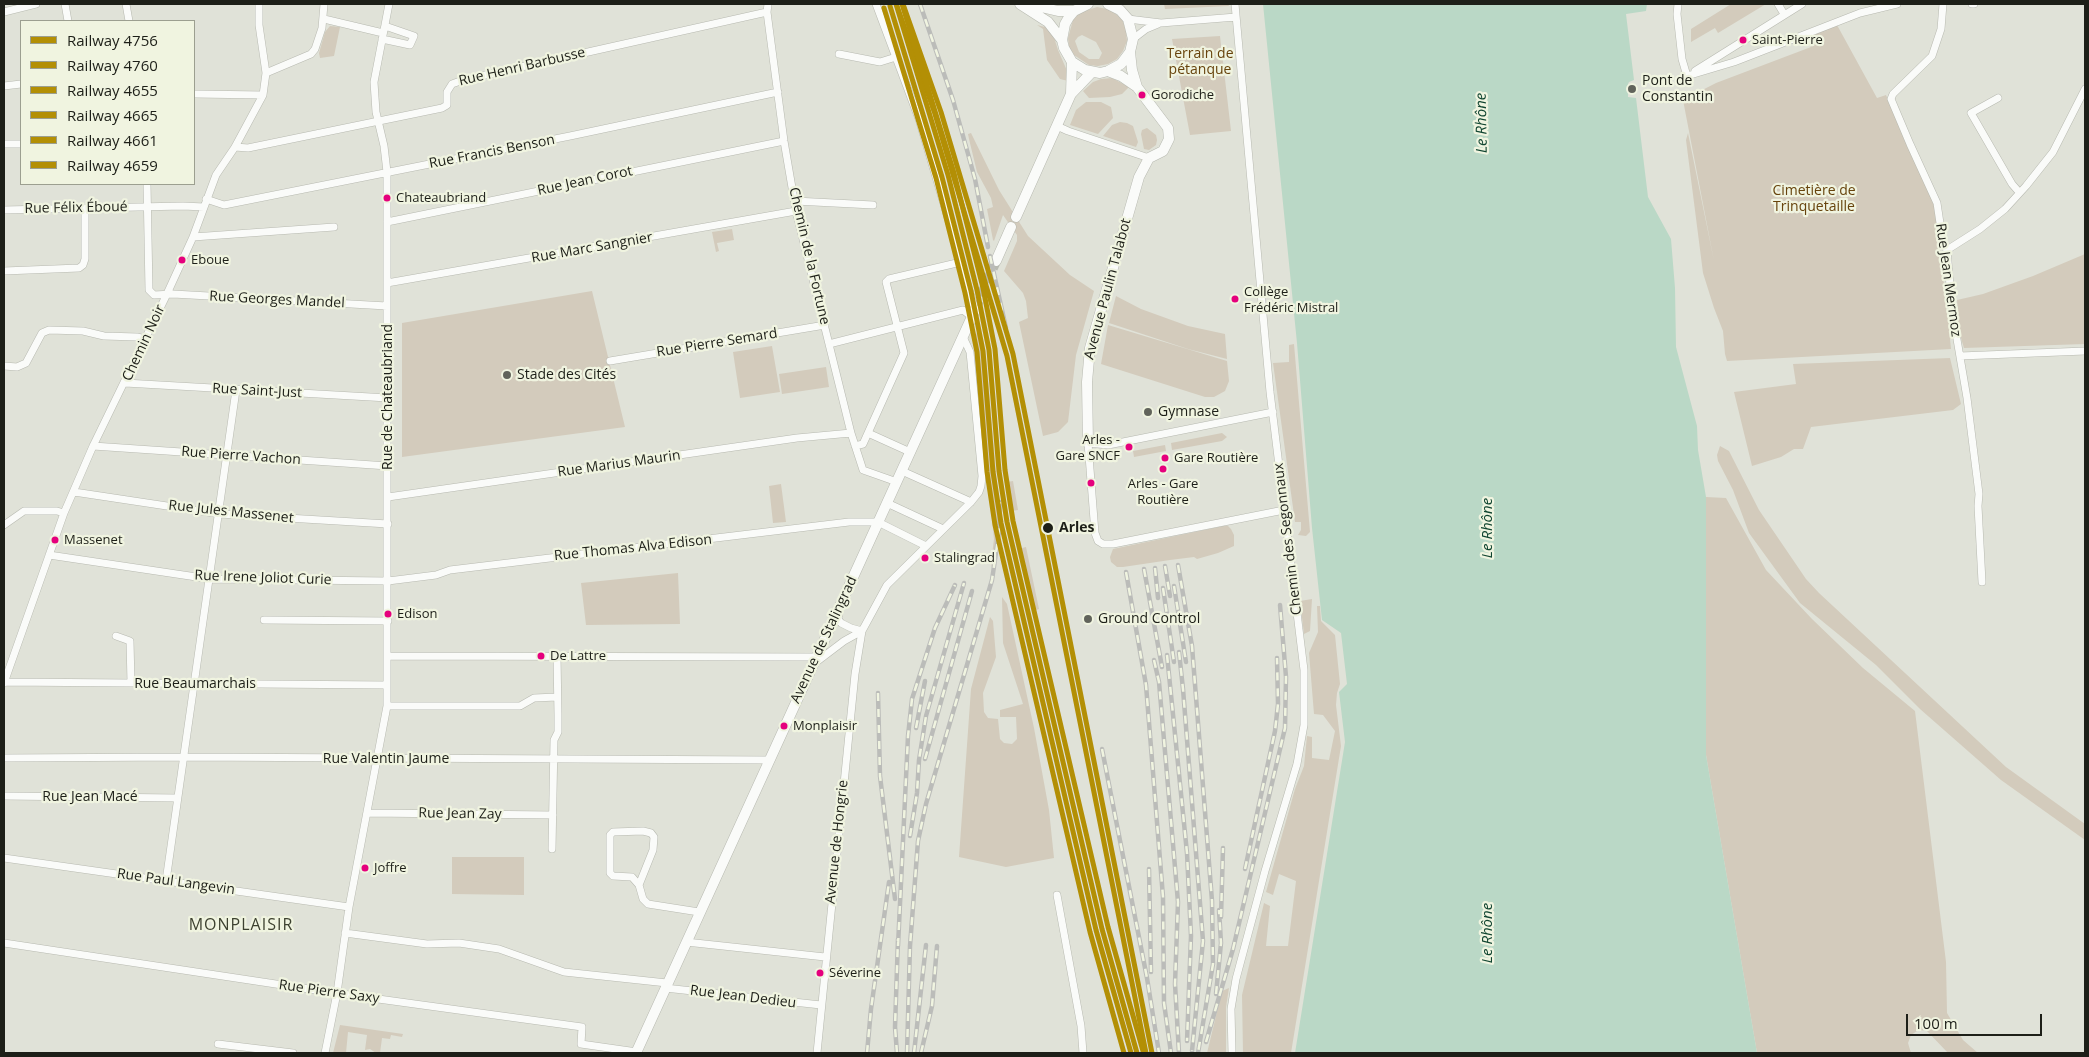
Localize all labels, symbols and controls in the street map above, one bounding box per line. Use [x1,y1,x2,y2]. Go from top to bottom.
legend [20,20,195,185]
text: Railway 4756 [67,30,158,50]
place label: Saint-Pierre [1752,32,1823,48]
marker: Saint-Pierre [1738,35,1748,45]
street label: Rue Henri Barbusse [457,44,587,90]
park label: Terrain de pétanque [1167,46,1233,78]
text: Railway 4760 [67,55,158,75]
place label: Pont de Constantin [1642,73,1713,105]
text: Railway 4655 [67,80,158,100]
marker: Pont de Constantin [1626,83,1638,95]
place label: Gorodiche [1151,87,1214,103]
marker: Gorodiche [1137,90,1147,100]
water label: Le Rhône [1472,93,1492,153]
text: Railway 4665 [67,105,158,125]
text: Railway 4661 [67,130,158,150]
street label: Rue Francis Benson [428,132,556,172]
text: Railway 4659 [67,155,158,175]
street label: Rue Jean Corot [536,163,634,199]
park label: Cimetière de Trinquetaille [1772,183,1856,216]
street label: Chemin de la Fortune [785,186,833,326]
place label: Chateaubriand [396,190,486,206]
marker: Chateaubriand [382,193,392,203]
street label: Rue Félix Éboué [24,199,128,217]
street label: Avenue Paulin Talabot [1081,217,1135,361]
street label: Rue Jean Mermoz [1932,222,1964,338]
street label: Rue Marc Sangnier [530,229,654,267]
place label: Eboue [191,252,229,268]
marker: Eboue [177,255,187,265]
place label: Collège Frédéric Mistral [1244,284,1338,315]
street label: Rue Georges Mandel [209,288,345,312]
marker: Collège Frédéric Mistral [1230,294,1240,304]
street label: Chemin Noir [119,302,169,384]
street label: Rue de Chateaubriand [380,324,396,470]
street label: Rue Pierre Semard [655,325,779,361]
place label: Stade des Cités [517,367,616,383]
marker: Stade des Cités [501,369,513,381]
street label: Rue Saint-Just [212,380,302,402]
place label: Gymnase [1158,404,1219,420]
marker: Gymnase [1142,406,1154,418]
place label: Arles - Gare SNCF [1056,432,1120,463]
marker: Arles - Gare SNCF [1124,442,1134,452]
street label: Rue Pierre Vachon [181,443,301,469]
street label: Rue Marius Maurin [556,447,682,481]
place label: Gare Routière [1174,450,1258,466]
marker: Gare Routière [1160,453,1170,463]
street label: Chemin des Segonnaux [1270,462,1306,616]
marker: Arles - Gare Routière [1158,464,1168,474]
place label: Arles - Gare Routière [1128,476,1198,507]
unlabelled marker [1086,478,1096,488]
street label: Rue Jules Massenet [168,497,294,527]
water label: Le Rhône [1479,498,1497,558]
place label: Arles [1059,520,1095,536]
marker: Arles [1041,521,1055,535]
street label: Rue Thomas Alva Edison [553,531,713,565]
place label: Massenet [64,532,123,548]
marker: Massenet [50,535,60,545]
place label: Stalingrad [934,550,995,566]
marker: Stalingrad [920,553,930,563]
street label: Rue Irene Joliot Curie [194,567,332,589]
street label: Avenue de Stalingrad [787,574,861,706]
place label: Edison [397,606,437,622]
marker: Edison [383,609,393,619]
place label: Ground Control [1098,611,1200,627]
marker: Ground Control [1082,613,1094,625]
place label: De Lattre [550,648,606,664]
marker: De Lattre [536,651,546,661]
street label: Rue Beaumarchais [134,676,256,692]
place label: Monplaisir [793,718,857,734]
marker: Monplaisir [779,721,789,731]
street label: Rue Valentin Jaume [323,751,449,767]
street label: Avenue de Hongrie [822,779,852,905]
street label: Rue Jean Macé [42,789,138,805]
street label: Rue Jean Zay [418,805,502,823]
place label: Joffre [374,860,407,876]
marker: Joffre [360,863,370,873]
street label: Rue Paul Langevin [116,865,236,899]
water label: Le Rhône [1479,903,1497,963]
district label: MONPLAISIR [187,915,295,935]
place label: Séverine [829,965,881,981]
marker: Séverine [815,968,825,978]
street label: Rue Pierre Saxy [278,977,380,1007]
street label: Rue Jean Dedieu [689,982,797,1012]
scale bar [1909,1004,2045,1036]
text: 100 m [1914,1013,1958,1033]

